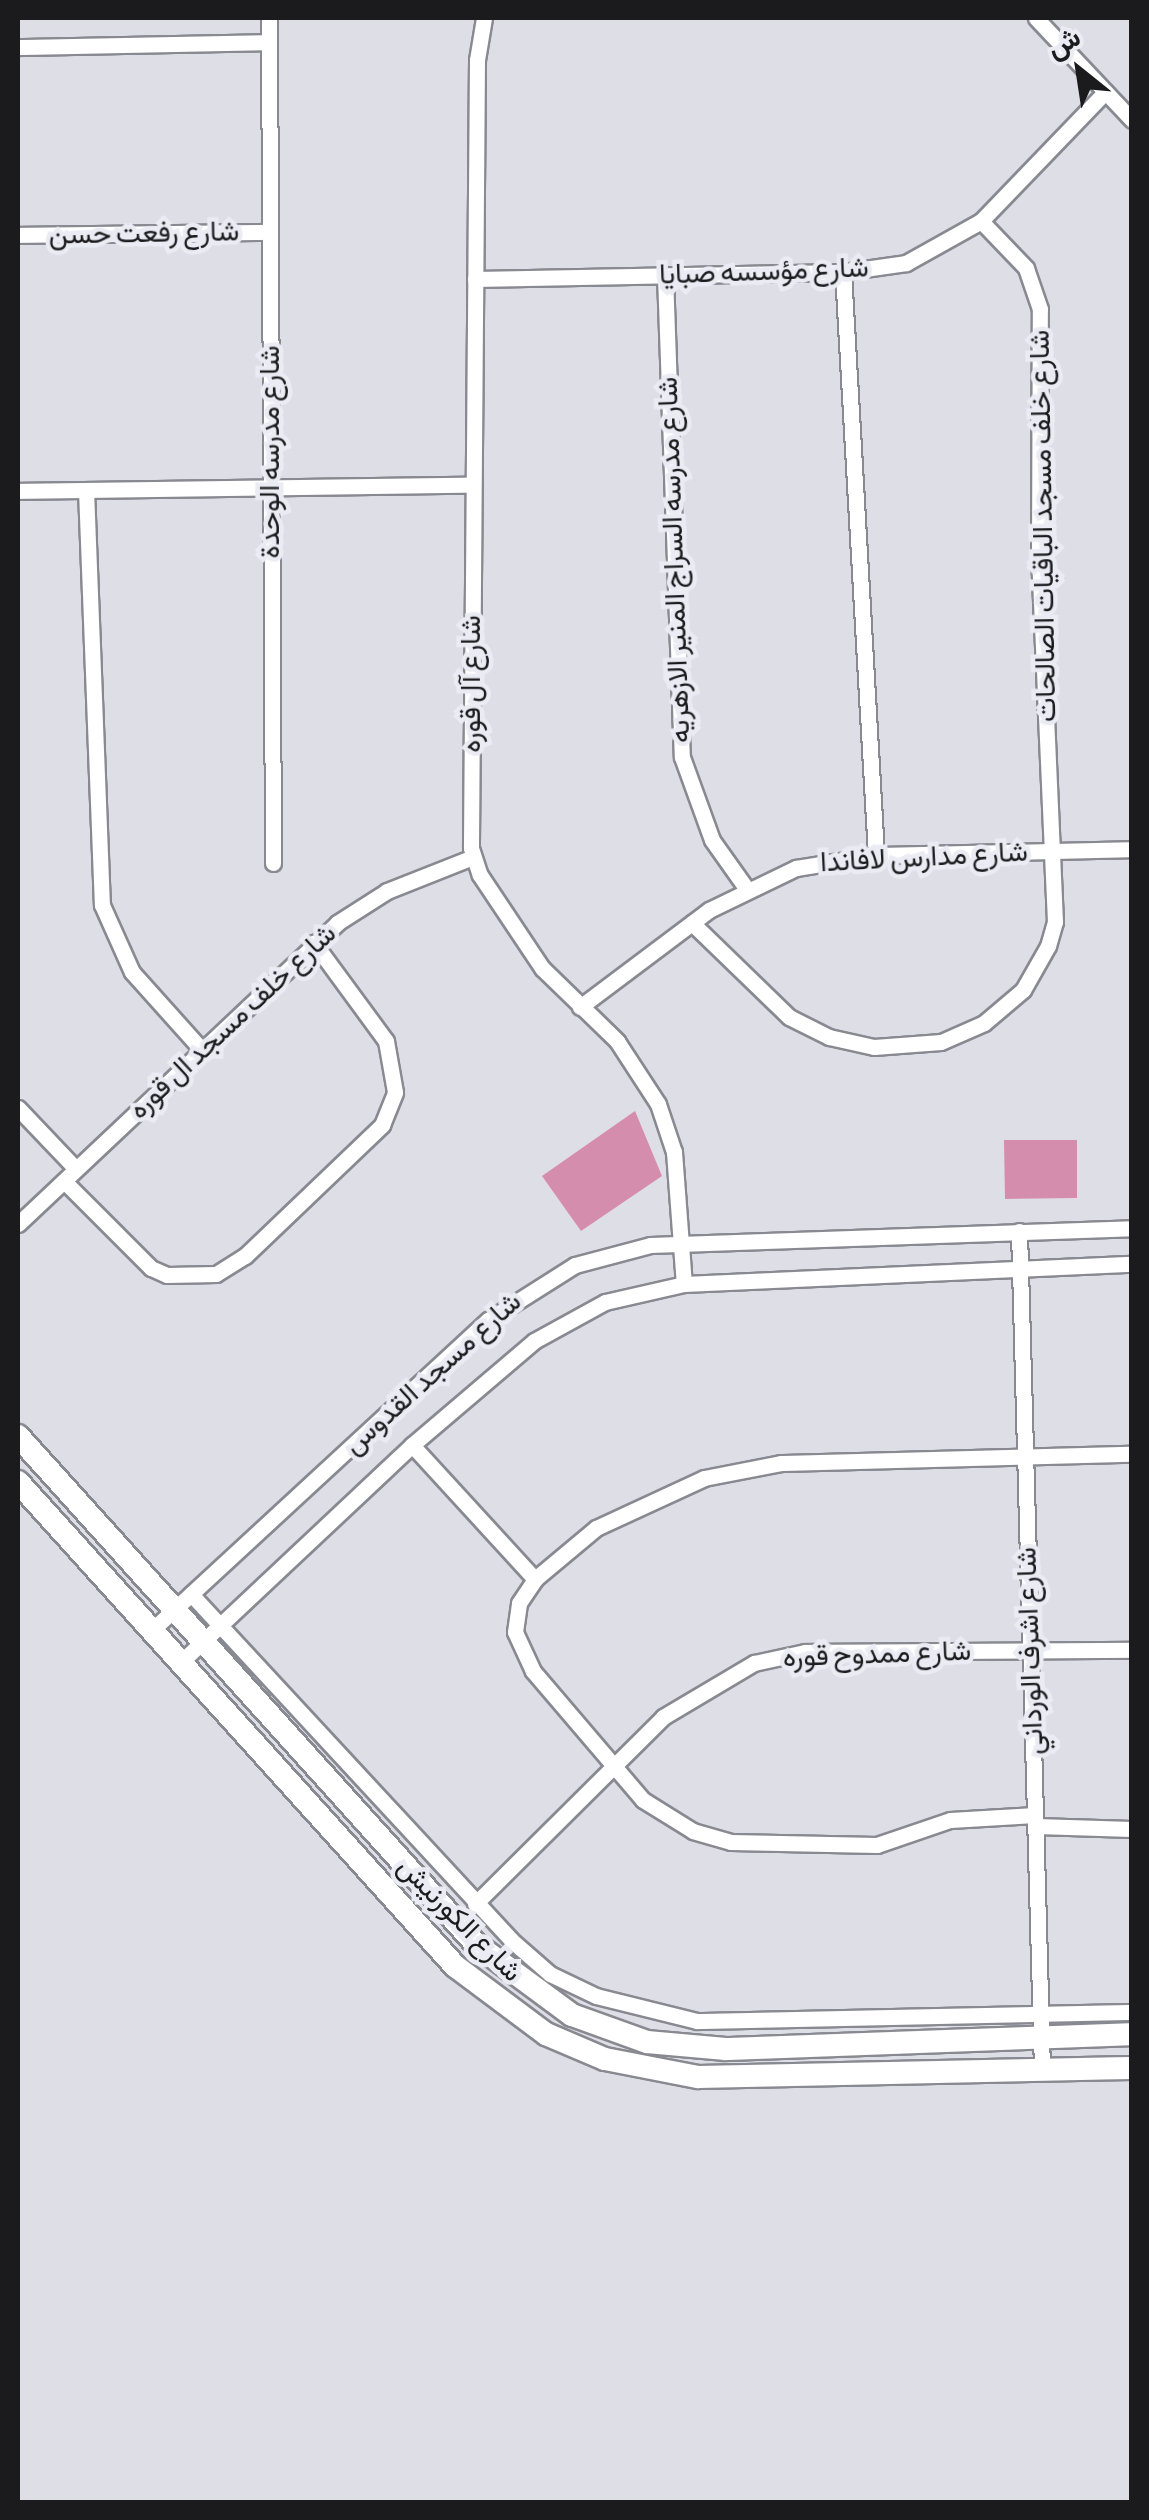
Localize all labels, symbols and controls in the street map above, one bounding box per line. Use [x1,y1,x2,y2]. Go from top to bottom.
north arrow [1029,20,1129,120]
text: ش [1042,23,1086,65]
street label: شارع رفعت حسن [48,216,240,252]
street label: شارع مؤسسه صبايا [659,252,869,292]
street label: شارع خلف مسجد الباقيات الصالحات [1024,330,1064,722]
street label: شارع مدرسه الوحدة [254,345,288,559]
street label: شارع مدرسه السراج المنير الازهريه [652,376,698,744]
street label: شارع آل قوره [455,615,489,753]
street label: شارع مدارس لافاندا [819,836,1029,880]
street label: شارع خلف مسجد ال قوره [122,917,344,1127]
street label: شارع مسجد القدوس [337,1286,529,1462]
street label: شارع اشرف الورداني [1011,1547,1051,1755]
street label: شارع ممدوح قوره [782,1635,972,1675]
street label: شارع الكورنيش [390,1851,528,1989]

